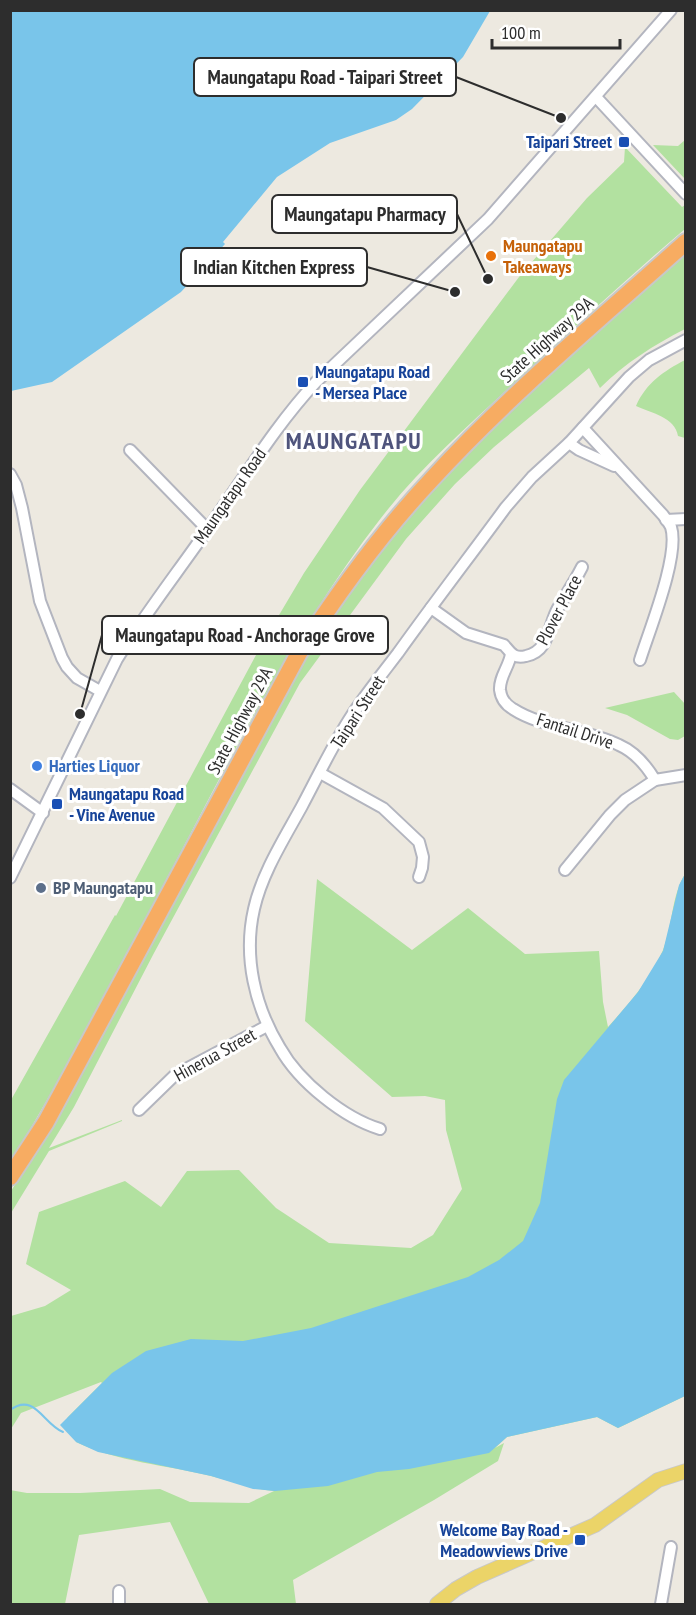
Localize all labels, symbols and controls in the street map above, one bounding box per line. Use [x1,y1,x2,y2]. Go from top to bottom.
scale bar [492,12,620,50]
text: 100 m [501,21,541,44]
callout: Maungatapu Road - Taipari Street [194,58,456,96]
text: Maungatapu Road - Taipari Street [208,64,443,90]
place label: Taipari Street [526,130,613,153]
marker: Taipari Street [617,135,631,149]
callout: Maungatapu Pharmacy [272,195,457,233]
text: Maungatapu Pharmacy [284,201,447,227]
place label: Maungatapu Takeaways [503,234,583,278]
callout: Indian Kitchen Express [181,248,367,286]
marker: Maungatapu Takeaways [484,249,498,263]
text: Indian Kitchen Express [193,254,355,280]
street label: State Highway 29A [495,291,598,388]
place label: Maungatapu Road - Mersea Place [315,360,430,404]
marker: Maungatapu Road - Mersea Place [296,375,310,389]
district label: MAUNGATAPU [286,425,422,456]
street label: Maungatapu Road [188,443,271,548]
street label: Plover Place [531,571,587,649]
callout: Maungatapu Road - Anchorage Grove [102,616,388,654]
text: Maungatapu Road - Anchorage Grove [115,622,375,648]
street label: State Highway 29A [202,663,278,778]
street label: Taipari Street [325,671,390,753]
street label: Fantail Drive [534,707,616,754]
place label: Harties Liquor [49,754,140,777]
marker: Harties Liquor [30,759,44,773]
place label: Maungatapu Road - Vine Avenue [69,782,184,826]
marker: Maungatapu Road - Vine Avenue [50,797,64,811]
place label: BP Maungatapu [53,876,153,899]
marker: BP Maungatapu [34,881,48,895]
street label: Hinerua Street [170,1023,260,1086]
place label: Welcome Bay Road - Meadowviews Drive [439,1518,568,1562]
marker: Welcome Bay Road - Meadowviews Drive [573,1533,587,1547]

